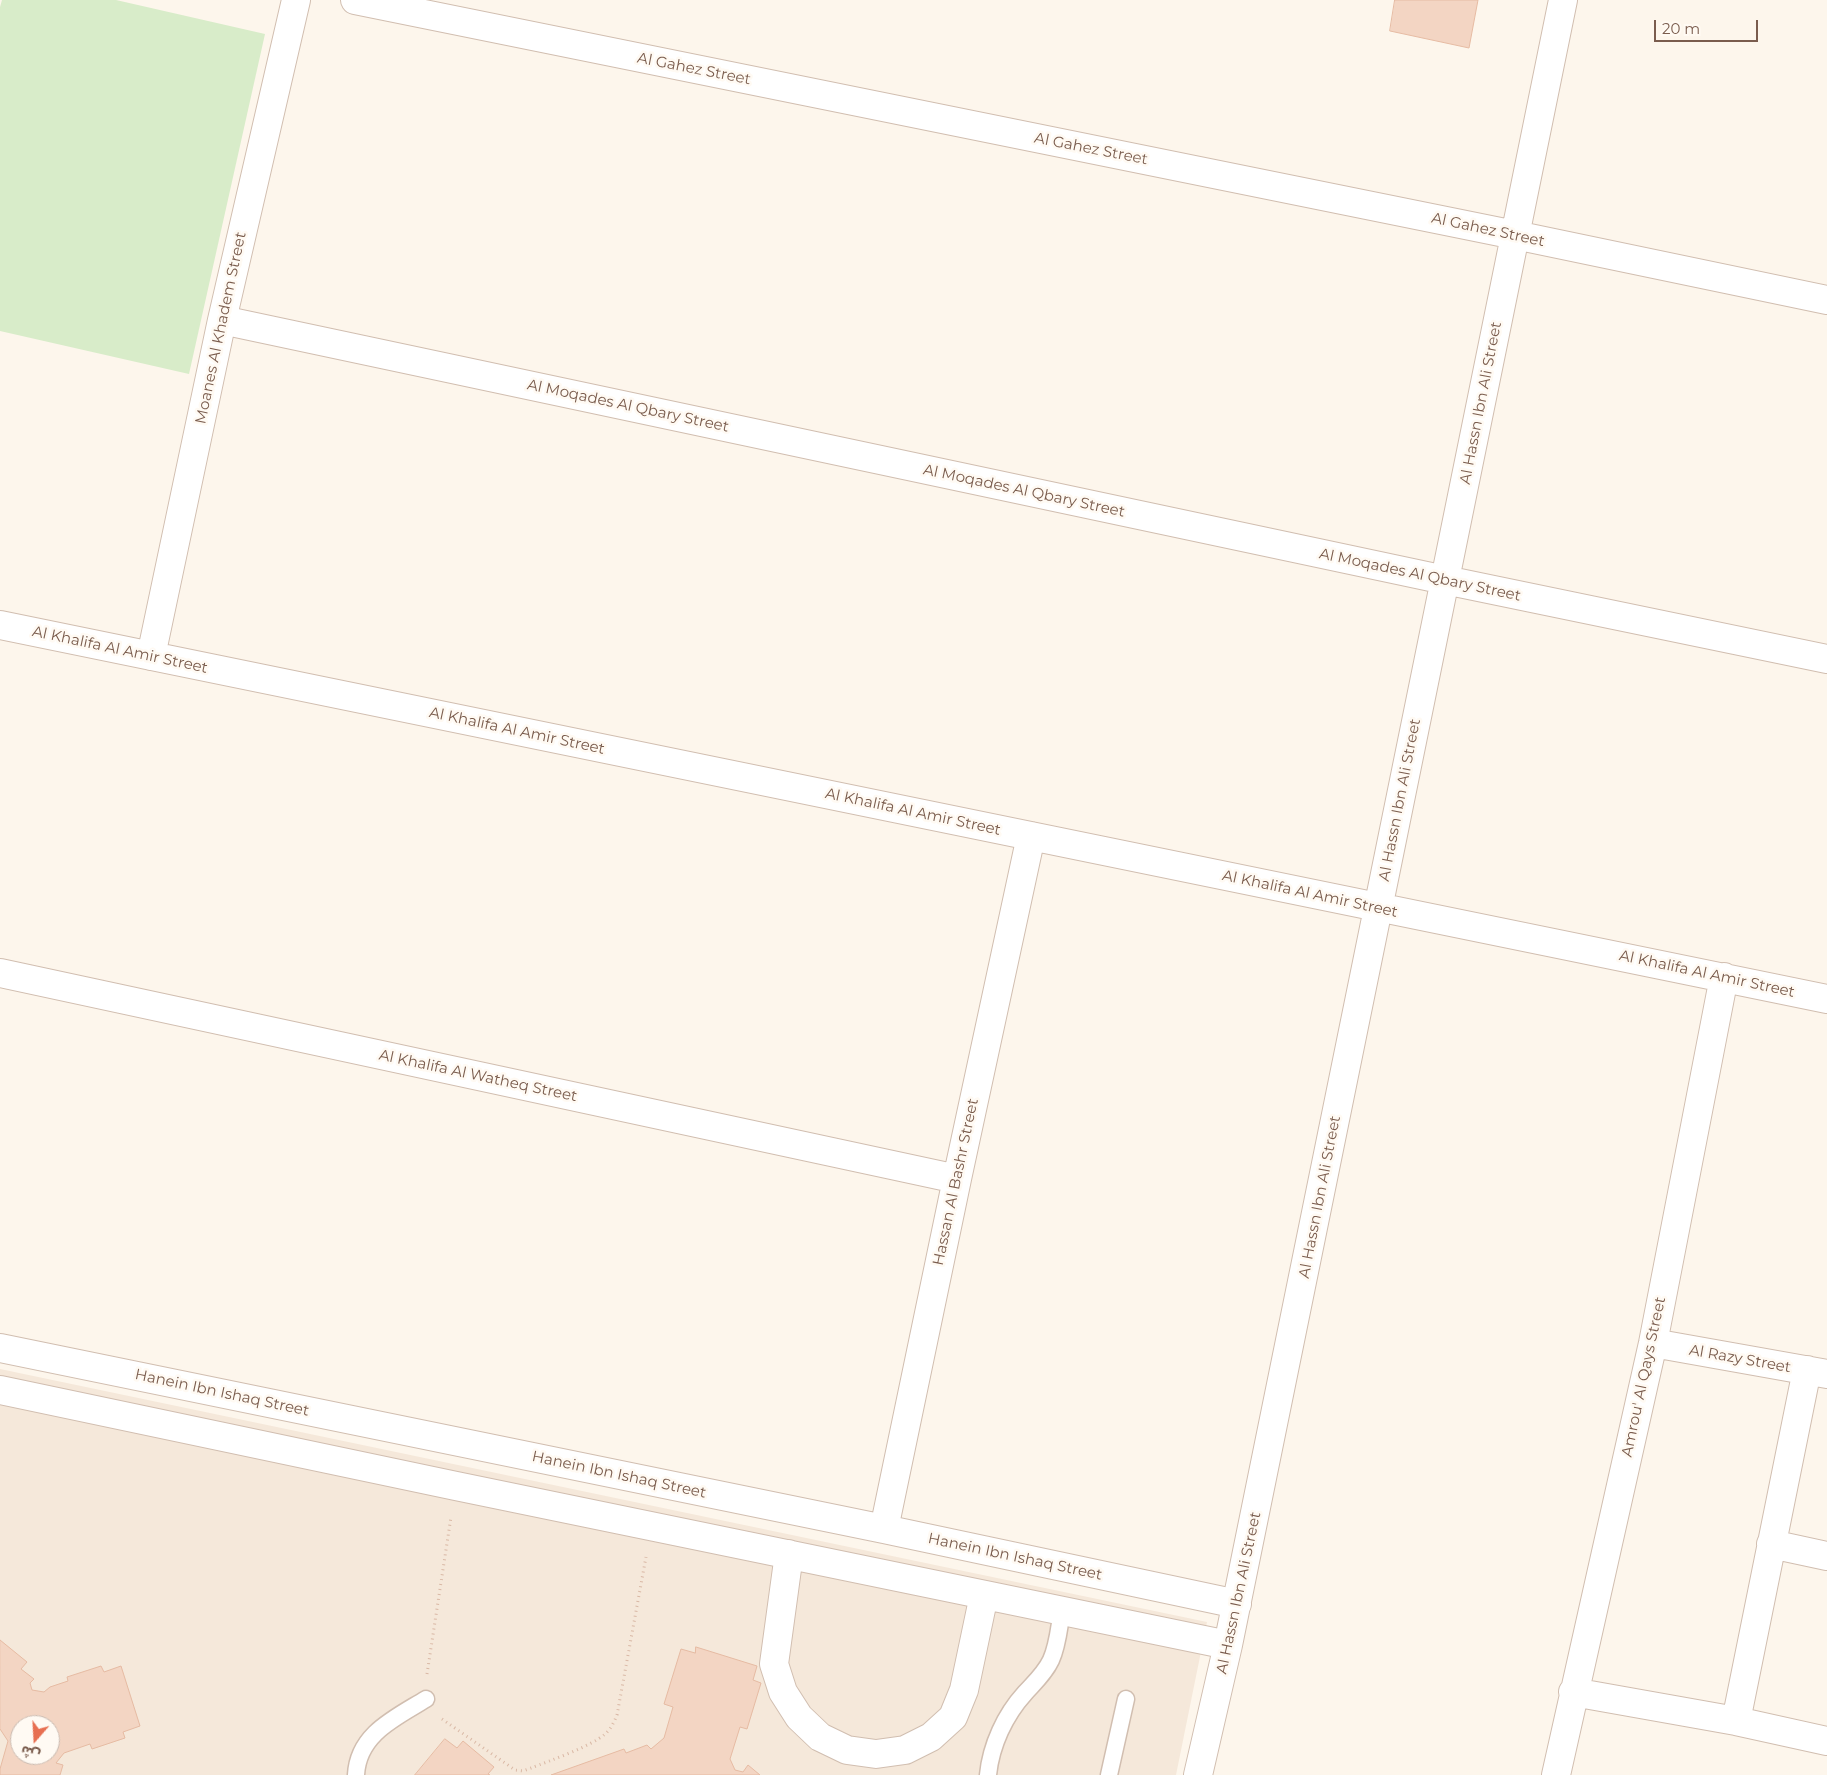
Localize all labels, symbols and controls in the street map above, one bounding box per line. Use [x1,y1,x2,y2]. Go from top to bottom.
scale bar [1657,10,1761,42]
text: 20 m [1662,19,1700,38]
street label: Al Gahez Street [636,49,752,89]
street label: Al Gahez Street [1033,129,1149,169]
street label: Al Gahez Street [1430,209,1546,251]
street label: Moanes Al Khadem Street [192,230,250,426]
street label: Al Hassn Ibn Ali Street [1456,320,1506,486]
street label: Al Moqades Al Qbary Street [526,376,730,436]
street label: Al Moqades Al Qbary Street [922,461,1126,521]
street label: Al Moqades Al Qbary Street [1318,545,1522,605]
street label: Al Khalifa Al Amir Street [31,623,209,677]
street label: Al Khalifa Al Amir Street [428,704,606,758]
street label: Al Hassn Ibn Ali Street [1375,717,1425,883]
street label: Al Khalifa Al Amir Street [824,785,1002,839]
street label: Al Khalifa Al Amir Street [1221,867,1399,921]
street label: Al Khalifa Al Amir Street [1618,947,1796,1001]
street label: Al Khalifa Al Watheq Street [377,1046,579,1106]
street label: Hassan Al Bashr Street [929,1097,983,1267]
street label: Al Hassn Ibn Ali Street [1295,1114,1345,1280]
street label: Amrou' Al Qays Street [1618,1295,1670,1459]
street label: Al Razy Street [1688,1341,1792,1377]
street label: Hanein Ibn Ishaq Street [133,1366,311,1420]
street label: Hanein Ibn Ishaq Street [530,1448,708,1502]
street label: Al Hassn Ibn Ali Street [1213,1510,1265,1676]
street label: Hanein Ibn Ishaq Street [926,1530,1104,1584]
north arrow [10,1715,60,1765]
text: ش [18,1742,42,1765]

